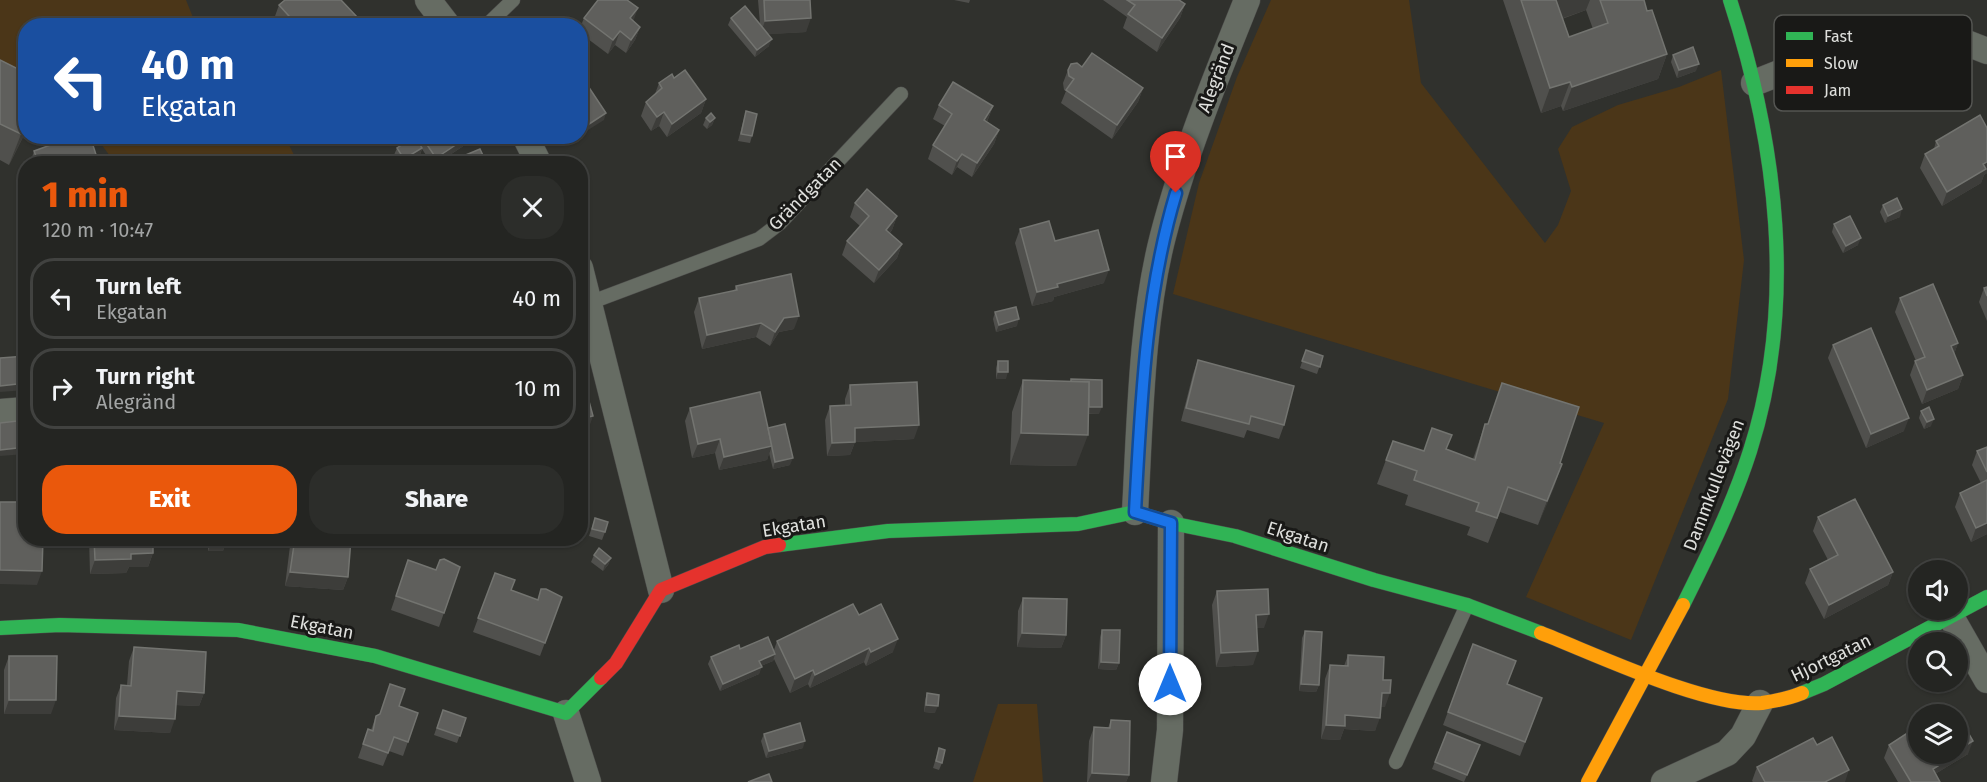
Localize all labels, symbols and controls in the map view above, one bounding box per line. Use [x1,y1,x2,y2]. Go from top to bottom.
legend [1774,15,1972,111]
text: Fast [1824,27,1853,46]
text: 40 m [141,40,235,90]
street label: Alegränd [1193,40,1239,116]
icon: left [42,42,120,120]
text: Slow [1824,54,1859,73]
text: Jam [1824,81,1851,100]
text: Ekgatan [141,91,237,123]
pin [1150,131,1201,193]
icon: arrive [1159,140,1192,173]
street label: Grändgatan [764,153,846,235]
text: 1 min [42,173,128,217]
button: close [501,176,564,239]
text: 120 m · 10:47 [42,218,153,242]
text: Turn left [96,273,181,300]
icon: left [45,282,78,315]
text: 40 m [512,285,561,312]
text: Ekgatan [96,300,167,324]
text: Turn right [96,363,195,390]
icon: right [45,372,78,405]
text: 10 m [515,375,561,402]
text: Alegränd [96,390,176,414]
street label: Dammkullevägen [1679,416,1749,554]
button: Exit [42,465,297,534]
button: Share [309,465,564,534]
street label: Ekgatan [761,510,827,542]
street label: Ekgatan [1264,517,1332,557]
map controls [1908,560,1968,764]
button: sound [1908,560,1968,620]
street label: Ekgatan [288,610,356,644]
street label: Hjortgatan [1787,629,1875,687]
button: search [1908,632,1968,692]
position arrow [1138,652,1202,716]
button: layers [1908,704,1968,764]

